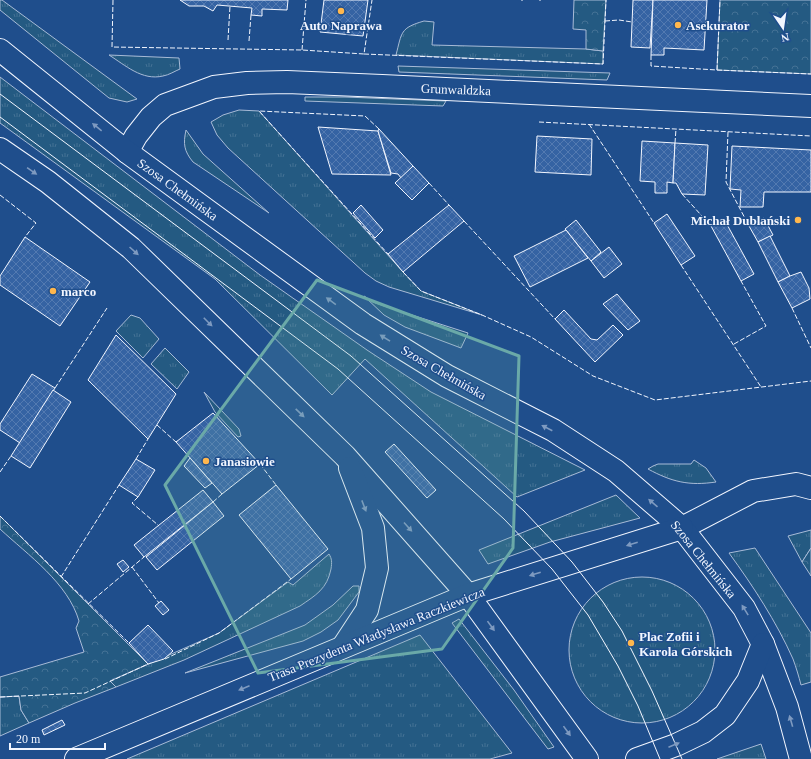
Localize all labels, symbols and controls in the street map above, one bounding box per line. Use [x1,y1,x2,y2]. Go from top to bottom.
marker: Auto Naprawa [336,6,346,16]
north arrow [763,8,803,48]
place label: Auto Naprawa [300,18,382,33]
place label: Asekurator [686,18,750,33]
marker: Asekurator [673,20,683,30]
text: N [780,31,790,44]
street label: Grunwaldzka [421,81,491,98]
one-way arrow [91,123,102,132]
street label: Szosa Chełmińska [135,155,221,224]
one-way arrow [27,167,37,175]
place label: Michał Dublański [691,213,790,228]
marker: Michał Dublański [793,215,803,225]
one-way arrow [129,247,139,256]
place label: marco [61,284,96,299]
marker: marco [48,286,58,296]
one-way arrow [326,297,337,305]
one-way arrow [203,317,213,327]
one-way arrow [379,334,390,341]
street label: Szosa Chełmińska [399,342,489,403]
one-way arrow [295,408,305,417]
one-way arrow [541,424,553,431]
place label: Janasiowie [214,454,275,469]
marker: Janasiowie [201,456,211,466]
one-way arrow [648,498,658,507]
one-way arrow [362,500,368,512]
street label: Szosa Chełmińska [668,517,740,601]
one-way arrow [404,522,413,532]
one-way arrow [625,541,637,547]
one-way arrow [528,571,540,577]
street label: Trasa Prezydenta Władysława Raczkiewicza [266,584,487,685]
one-way arrow [741,604,748,616]
one-way arrow [486,621,495,632]
place label: Plac Zofii i Karola Górskich [639,629,733,659]
marker: Plac Zofii i Karola Górskich [626,638,636,648]
one-way arrow [238,685,249,691]
one-way arrow [788,715,794,727]
scale bar [10,725,105,751]
one-way arrow [563,726,571,737]
text: 20 m [16,732,41,746]
one-way arrow [668,742,680,749]

